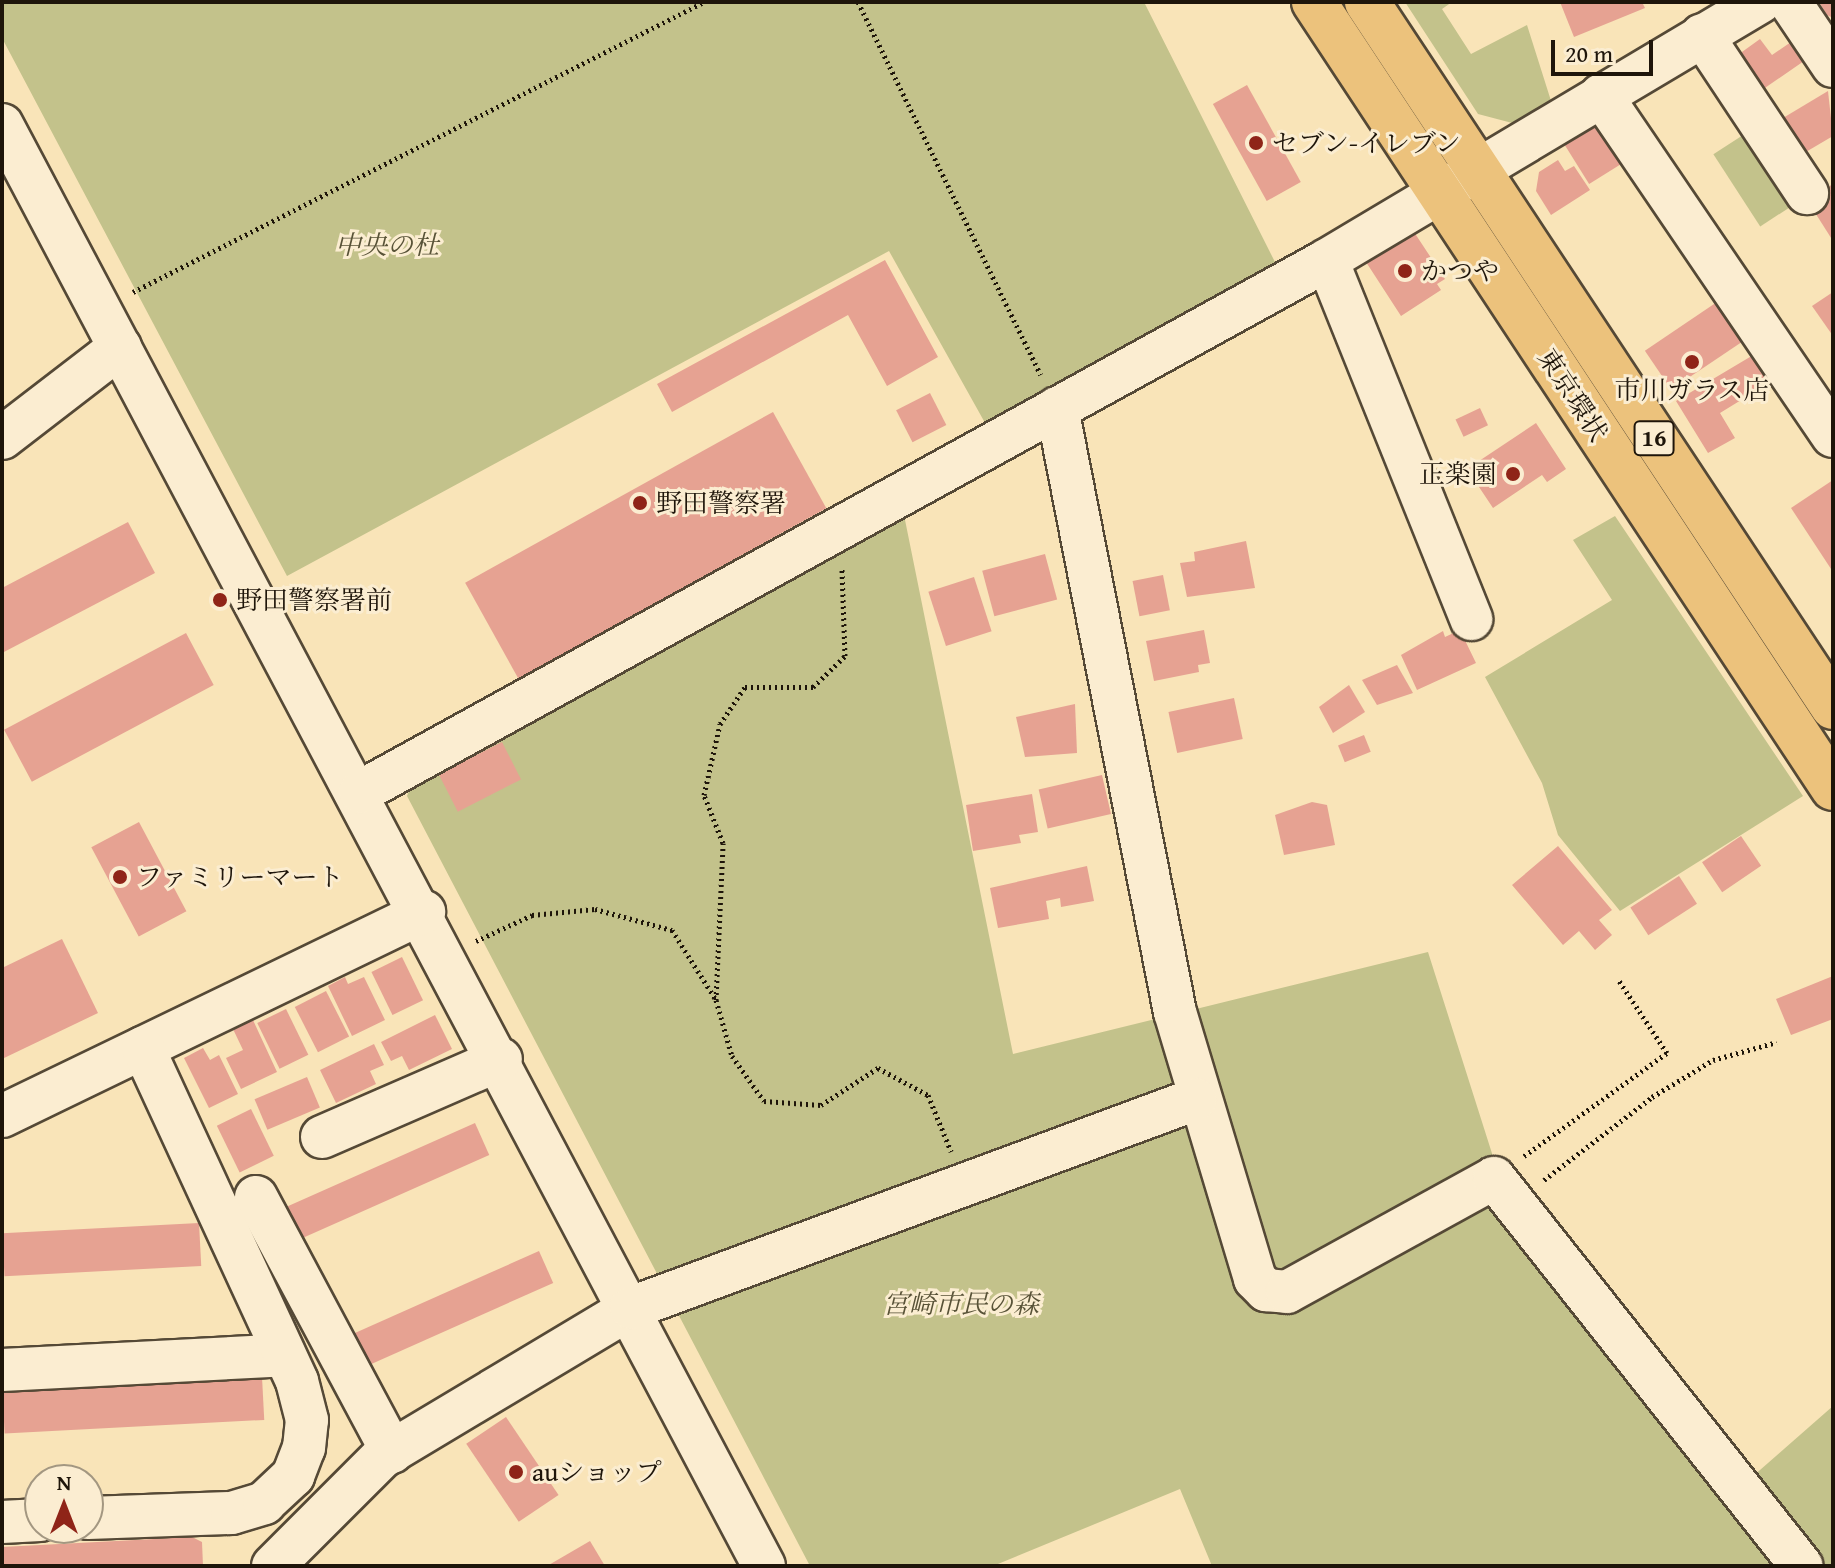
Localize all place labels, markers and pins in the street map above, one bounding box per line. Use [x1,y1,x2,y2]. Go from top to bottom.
place label: セブン-イレブン [1272,127,1463,159]
marker: セブン-イレブン [1247,134,1265,152]
place label: かつや [1421,255,1499,287]
marker: かつや [1396,262,1414,280]
marker: 市川ガラス店 [1683,353,1701,371]
place label: 市川ガラス店 [1614,374,1770,406]
place label: 正楽園 [1419,458,1497,490]
marker: 正楽園 [1504,465,1522,483]
place label: 野田警察署 [656,487,786,519]
marker: 野田警察署 [631,494,649,512]
place label: 野田警察署前 [236,584,392,616]
marker: 野田警察署前 [211,591,229,609]
place label: ファミリーマート [136,861,344,893]
marker: ファミリーマート [111,868,129,886]
place label: auショップ [532,1456,662,1488]
marker: auショップ [507,1463,525,1481]

